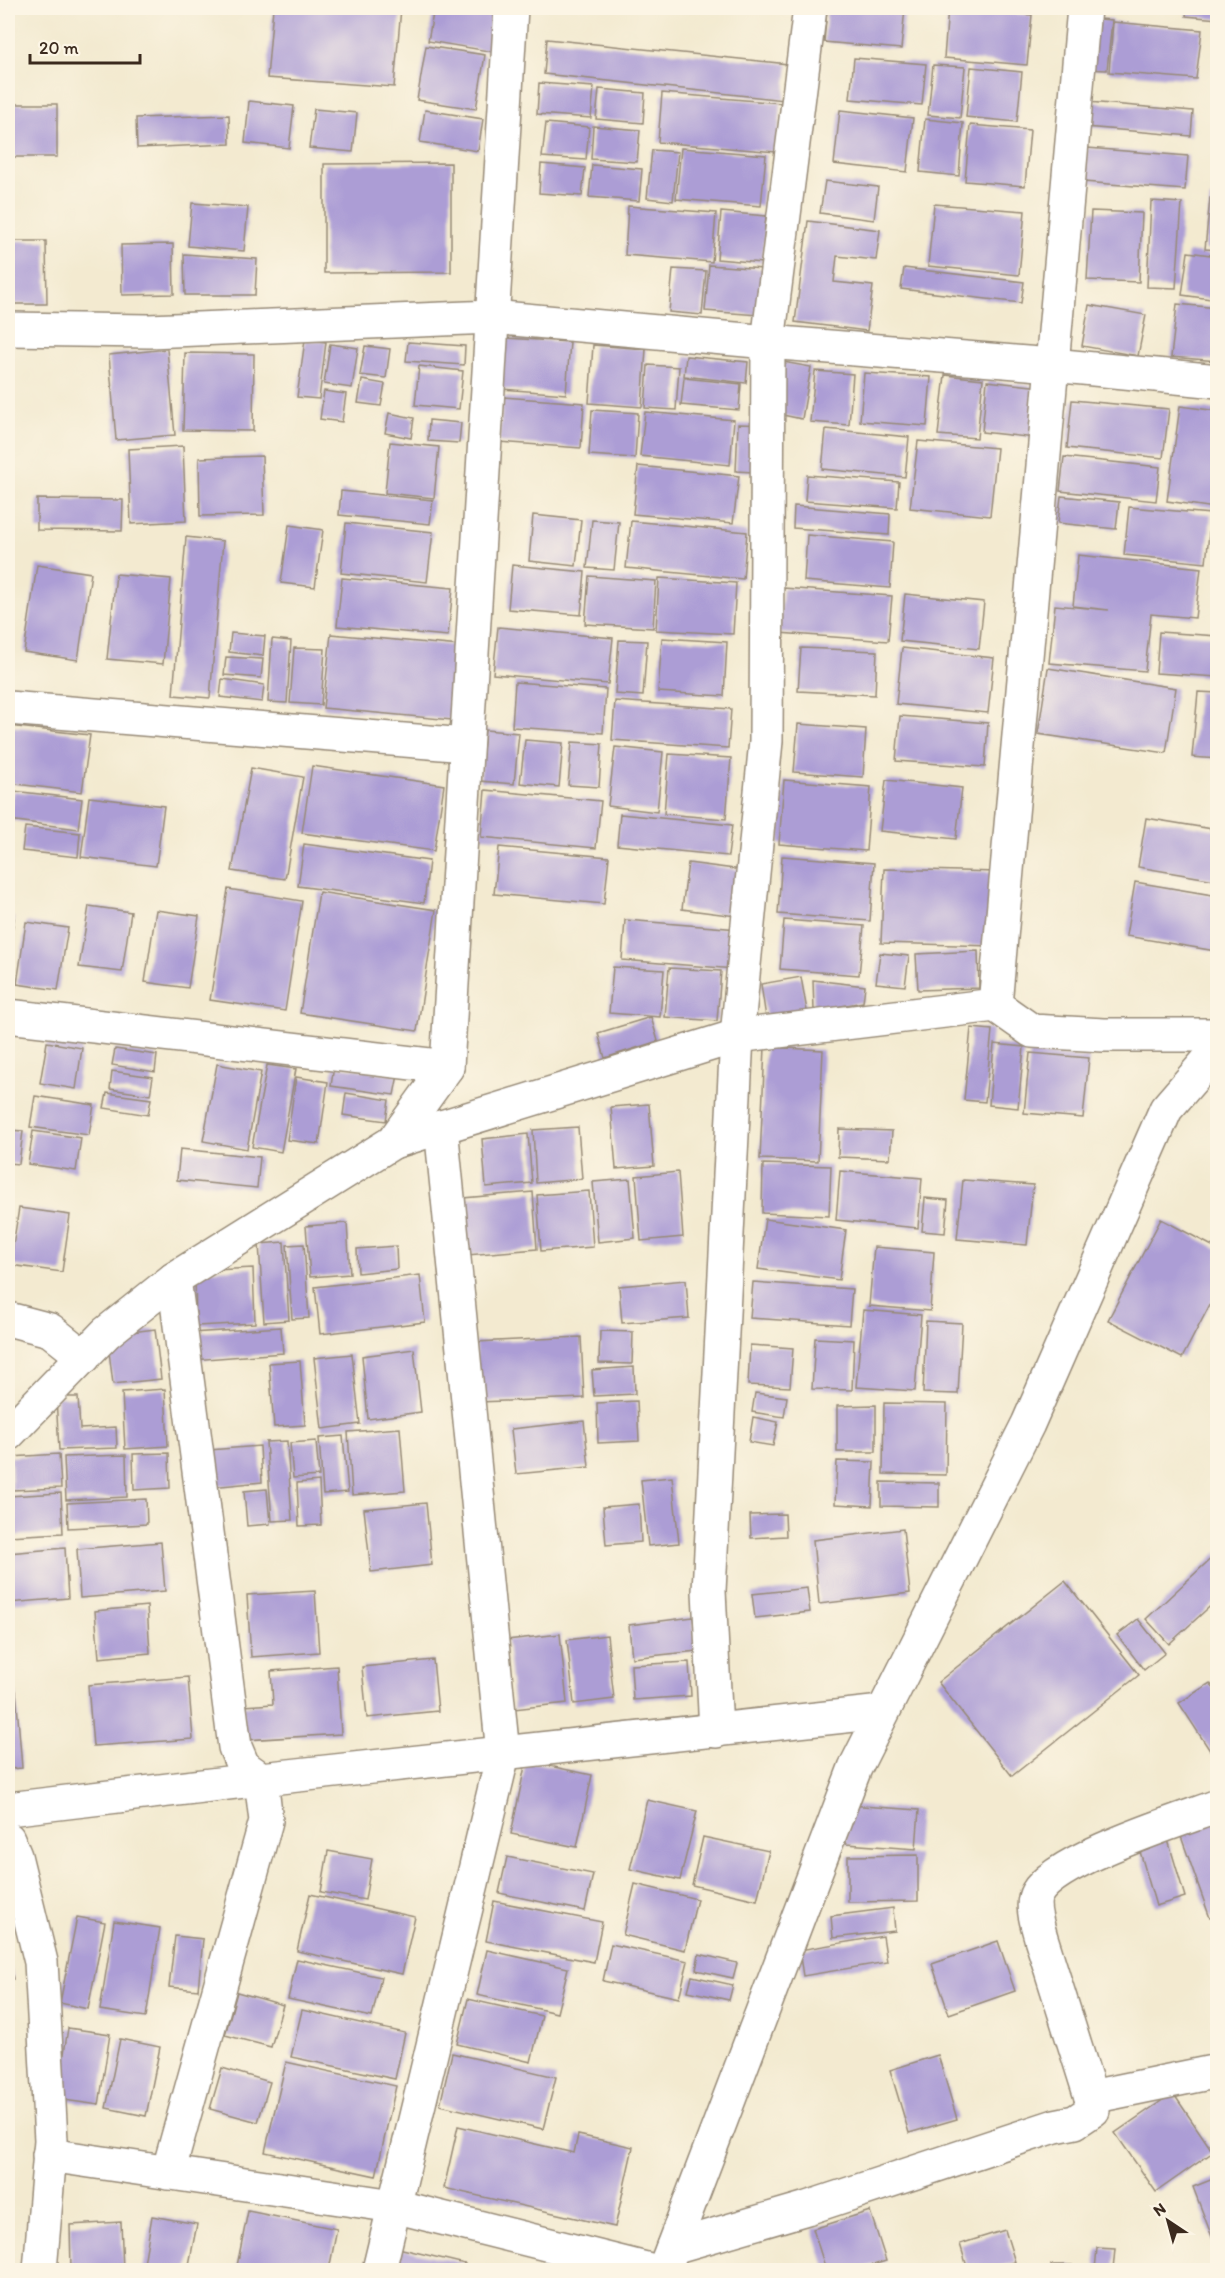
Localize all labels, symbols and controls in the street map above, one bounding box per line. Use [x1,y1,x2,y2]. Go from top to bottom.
scale bar [30,27,140,65]
text: 20 m [39,37,79,59]
north arrow [1138,2191,1198,2251]
text: N [1150,2198,1169,2220]

